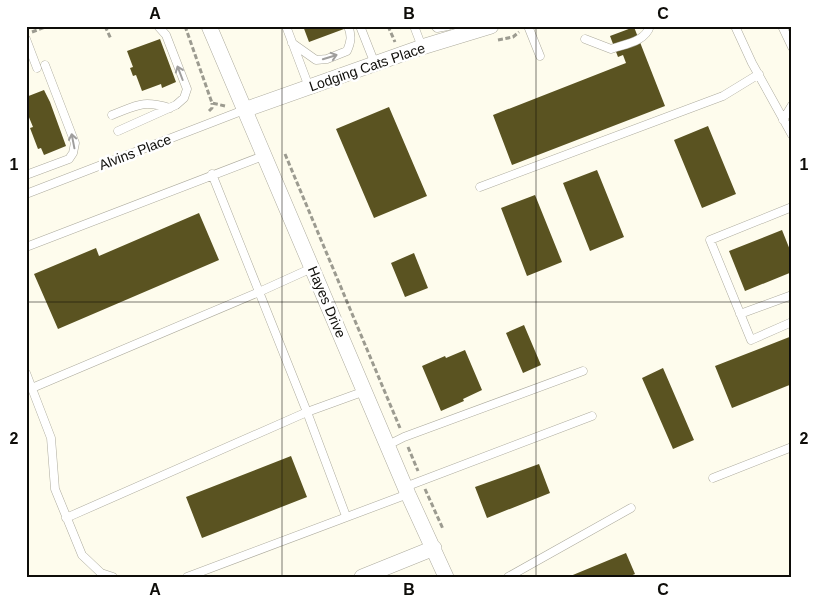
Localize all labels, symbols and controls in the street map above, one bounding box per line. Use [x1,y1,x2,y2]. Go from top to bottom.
text: A [149,5,161,22]
text: B [403,5,415,22]
text: C [657,5,669,22]
street label: Lodging Cats Place [307,40,427,94]
one-way arrow [322,52,338,62]
one-way arrow [175,66,185,81]
street label: Alvins Place [97,131,174,173]
one-way arrow [67,133,77,149]
text: 1 [10,156,19,173]
text: 1 [800,156,809,173]
street label: Hayes Drive [305,264,349,340]
text: 2 [10,430,19,447]
text: 2 [800,430,809,447]
text: A [149,581,161,598]
text: B [403,581,415,598]
text: C [657,581,669,598]

